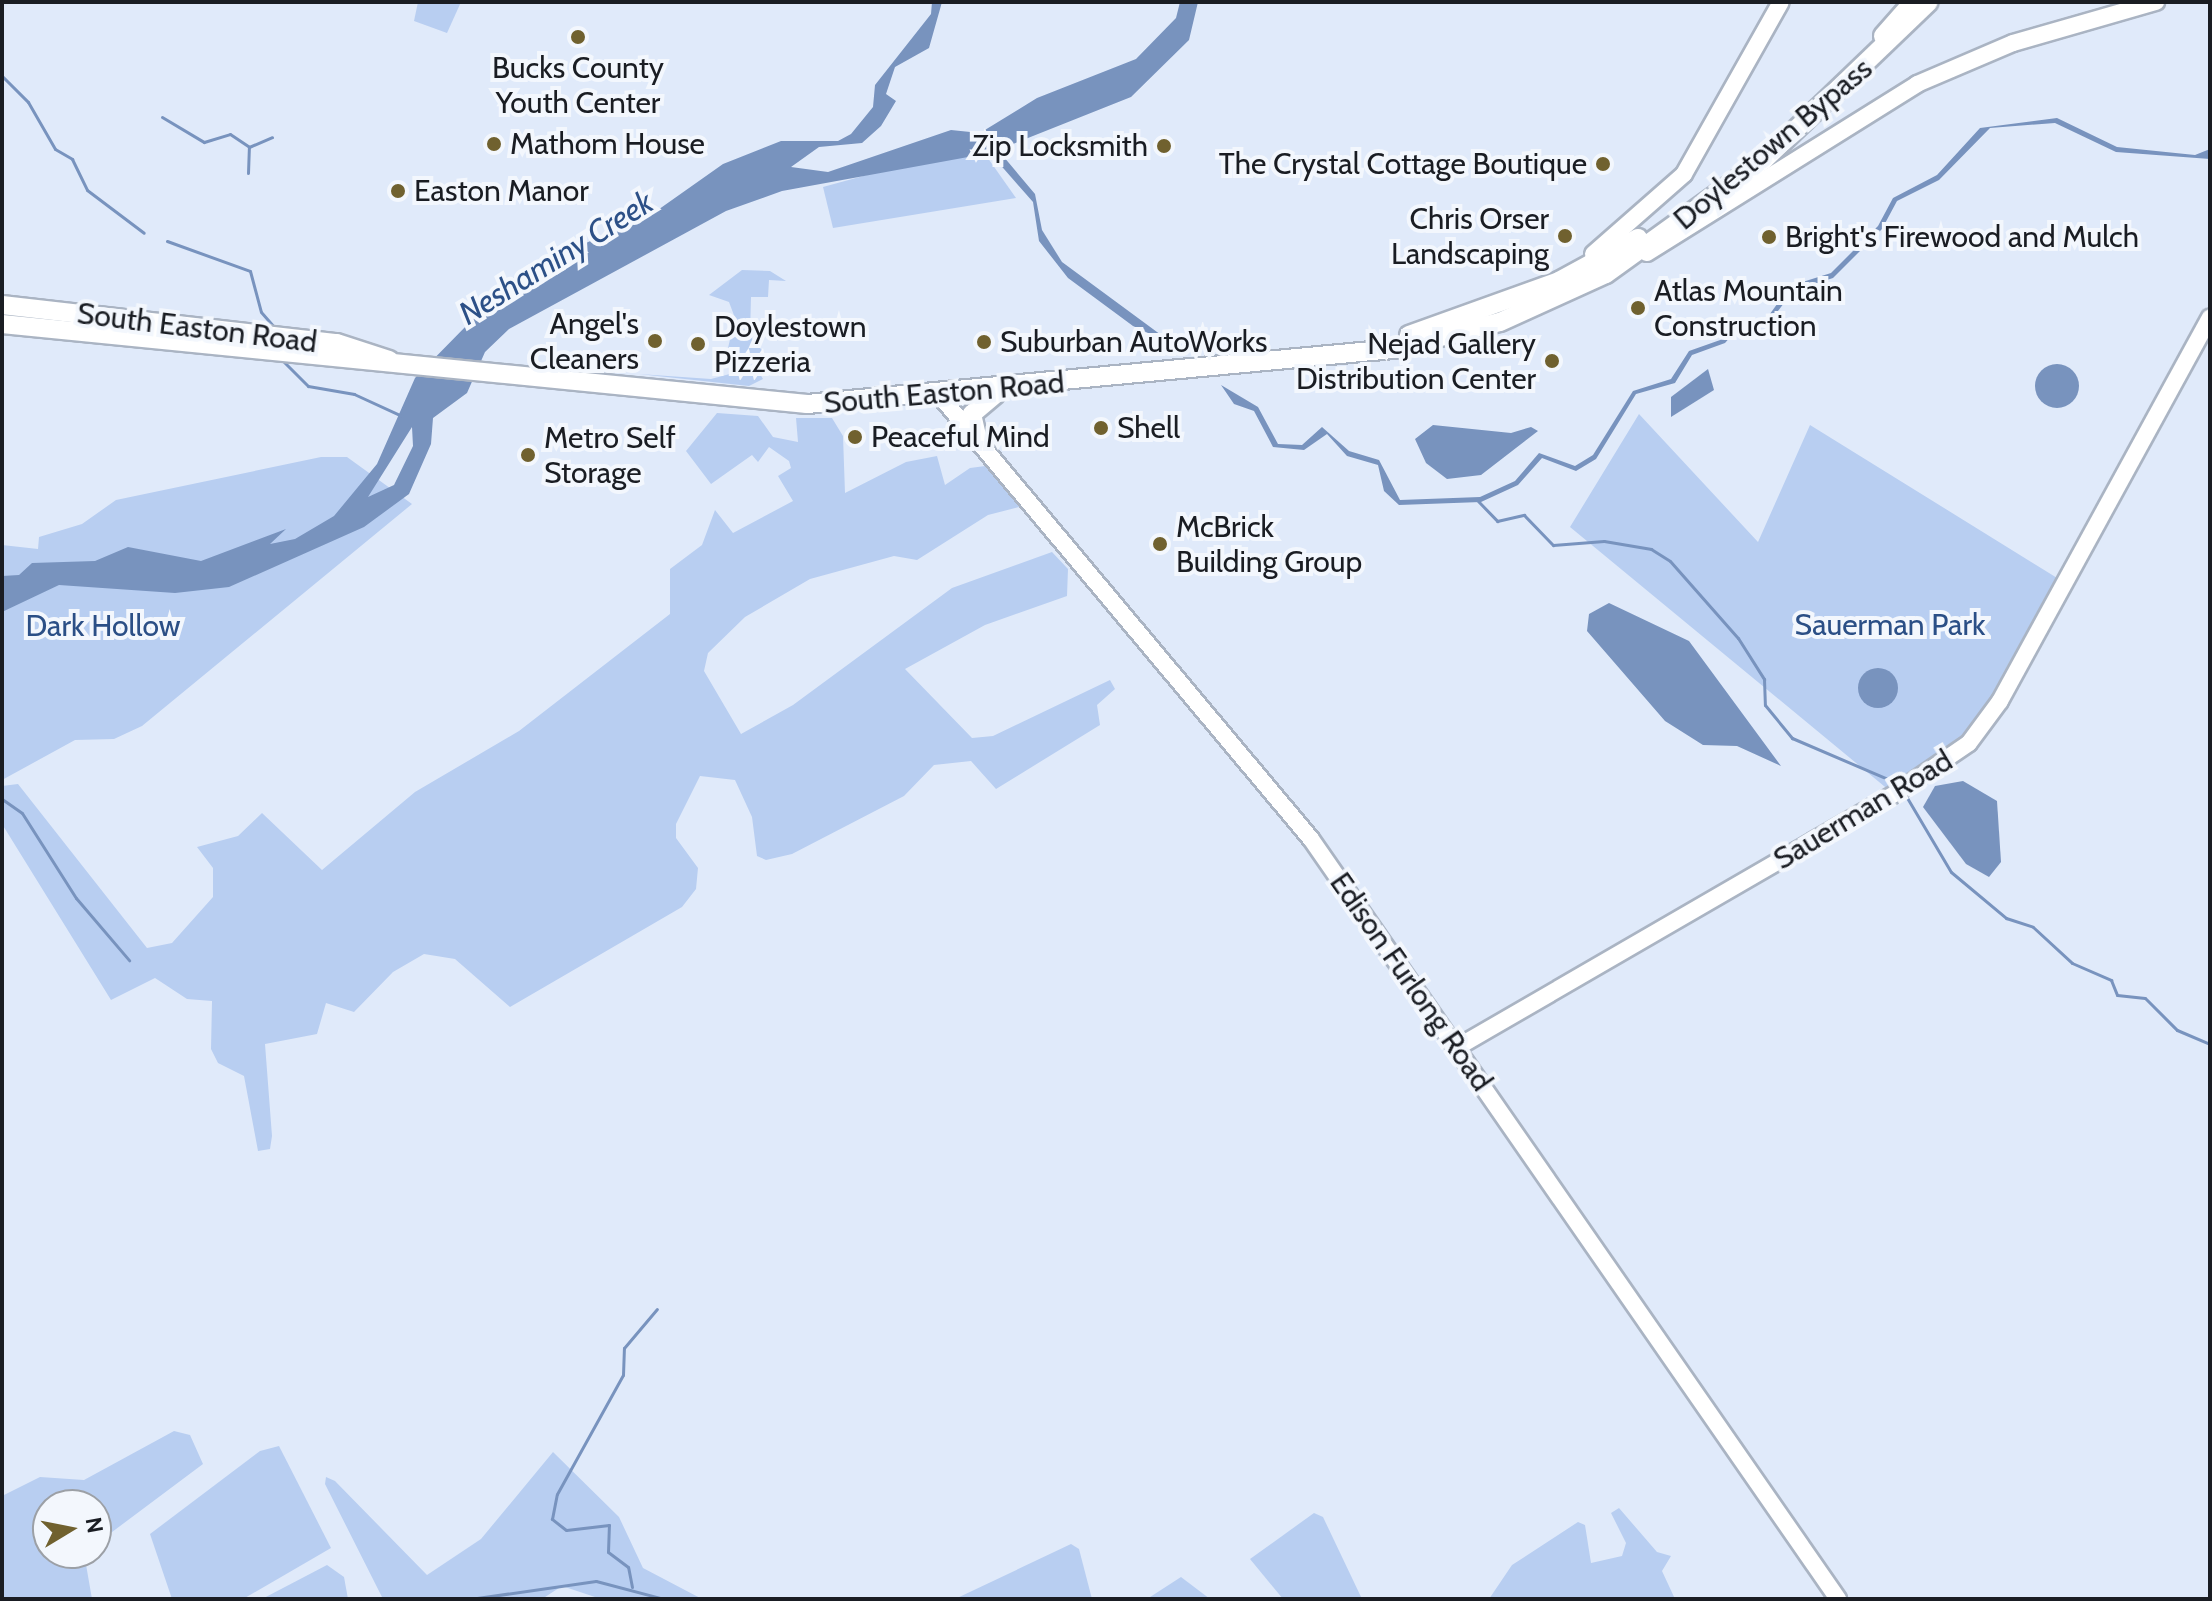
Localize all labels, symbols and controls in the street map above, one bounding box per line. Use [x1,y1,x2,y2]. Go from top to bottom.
marker: Bucks County Youth Center [569,28,587,46]
place label: Bucks County Youth Center [492,50,664,120]
street label: Doylestown Bypass [1667,51,1879,237]
place label: Mathom House [510,126,705,162]
place label: Zip Locksmith [972,128,1148,164]
marker: Mathom House [485,135,503,153]
marker: Zip Locksmith [1155,137,1173,155]
place label: The Crystal Cottage Boutique [1219,146,1587,182]
marker: The Crystal Cottage Boutique [1594,155,1612,173]
place label: Easton Manor [414,173,589,209]
marker: Easton Manor [389,182,407,200]
water label: Neshaminy Creek [452,183,660,333]
place label: Chris Orser Landscaping [1391,201,1549,272]
place label: Bright's Firewood and Mulch [1785,219,2139,255]
marker: Chris Orser Landscaping [1556,227,1574,245]
marker: Bright's Firewood and Mulch [1760,228,1778,246]
place label: Atlas Mountain Construction [1654,273,1843,344]
street label: South Easton Road [75,295,319,361]
marker: Atlas Mountain Construction [1629,299,1647,317]
place label: Angel's Cleaners [530,306,639,376]
place label: Doylestown Pizzeria [714,309,867,380]
place label: Suburban AutoWorks [1000,324,1268,360]
place label: Nejad Gallery Distribution Center [1296,326,1536,396]
marker: Angel's Cleaners [646,332,664,350]
marker: Suburban AutoWorks [975,333,993,351]
marker: Doylestown Pizzeria [689,335,707,353]
marker: Nejad Gallery Distribution Center [1543,352,1561,370]
street label: South Easton Road [822,365,1066,421]
place label: Shell [1117,410,1180,446]
place label: Peaceful Mind [871,419,1050,455]
marker: Shell [1092,419,1110,437]
place label: Metro Self Storage [544,420,676,490]
marker: Peaceful Mind [846,428,864,446]
marker: Metro Self Storage [519,446,537,464]
place label: McBrick Building Group [1176,509,1362,580]
marker: McBrick Building Group [1151,535,1169,553]
park label: Sauerman Park [1795,607,1985,643]
park label: Dark Hollow [25,608,181,644]
street label: Sauerman Road [1767,743,1959,877]
street label: Edison Furlong Road [1322,866,1500,1098]
north arrow [32,1489,112,1569]
text: N [80,1515,109,1535]

